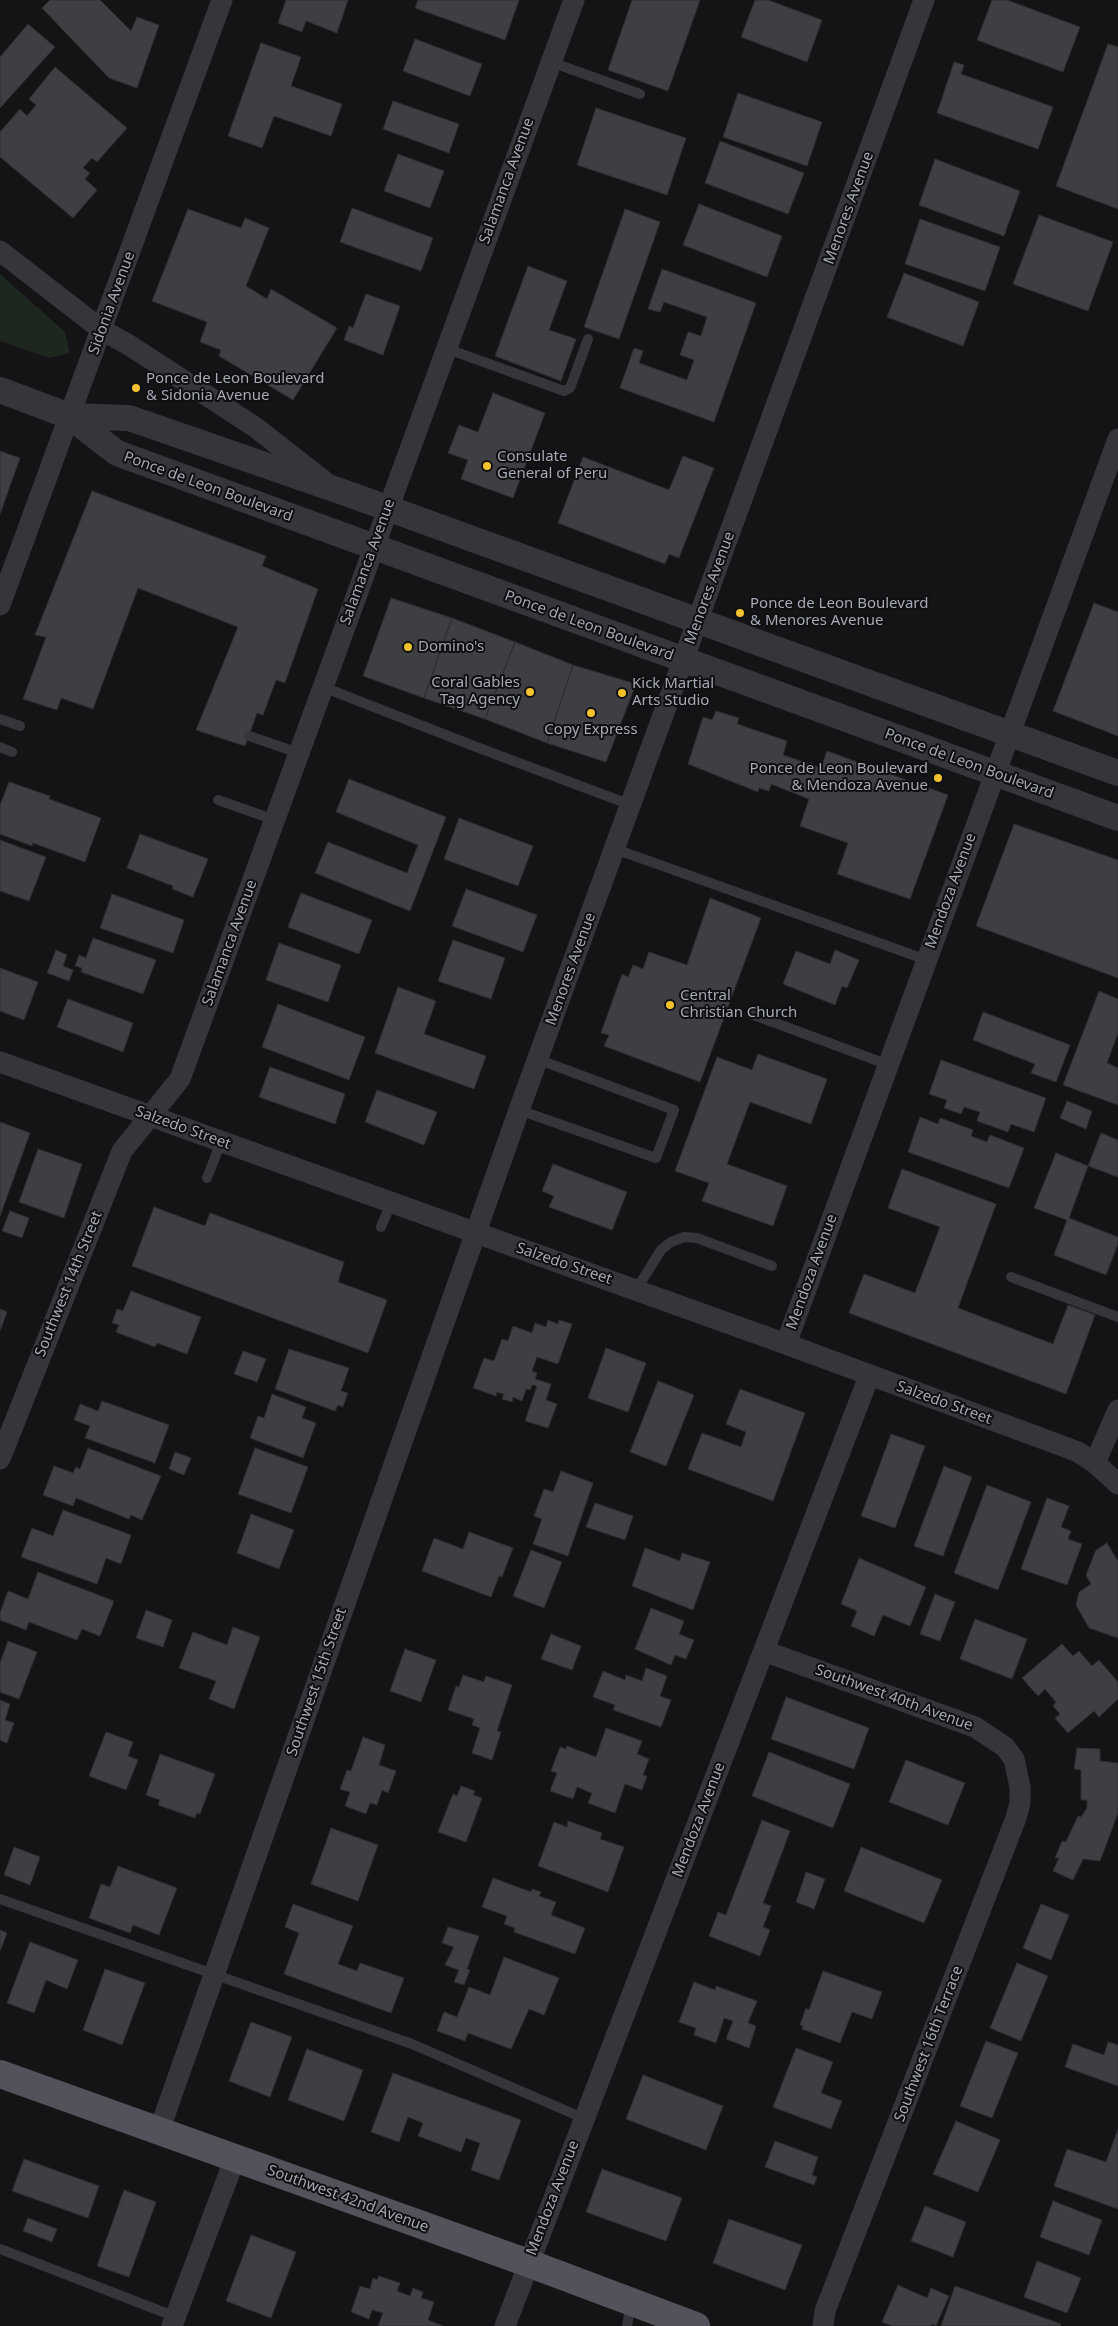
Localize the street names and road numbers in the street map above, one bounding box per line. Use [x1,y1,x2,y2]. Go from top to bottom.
street label: Salamanca Avenue [476,116,538,246]
street label: Menores Avenue [820,149,878,267]
street label: Sidonia Avenue [85,249,139,357]
street label: Ponce de Leon Boulevard [121,448,295,526]
street label: Salamanca Avenue [337,497,399,627]
street label: Menores Avenue [681,529,739,647]
street label: Ponce de Leon Boulevard [502,587,676,665]
street label: Ponce de Leon Boulevard [882,725,1056,803]
street label: Mendoza Avenue [922,831,980,951]
street label: Salamanca Avenue [199,878,261,1008]
street label: Menores Avenue [542,910,600,1028]
street label: Salzedo Street [133,1102,233,1154]
street label: Southwest 14th Street [32,1208,106,1360]
street label: Mendoza Avenue [783,1212,841,1332]
street label: Salzedo Street [514,1239,614,1289]
street label: Salzedo Street [894,1377,994,1429]
street label: Southwest 15th Street [283,1605,351,1759]
street label: Southwest 40th Avenue [813,1661,975,1735]
street label: Mendoza Avenue [669,1760,729,1880]
street label: Southwest 16th Terrace [891,1963,967,2125]
street label: Mendoza Avenue [523,2138,583,2258]
street label: Southwest 42nd Avenue [265,2161,431,2237]

